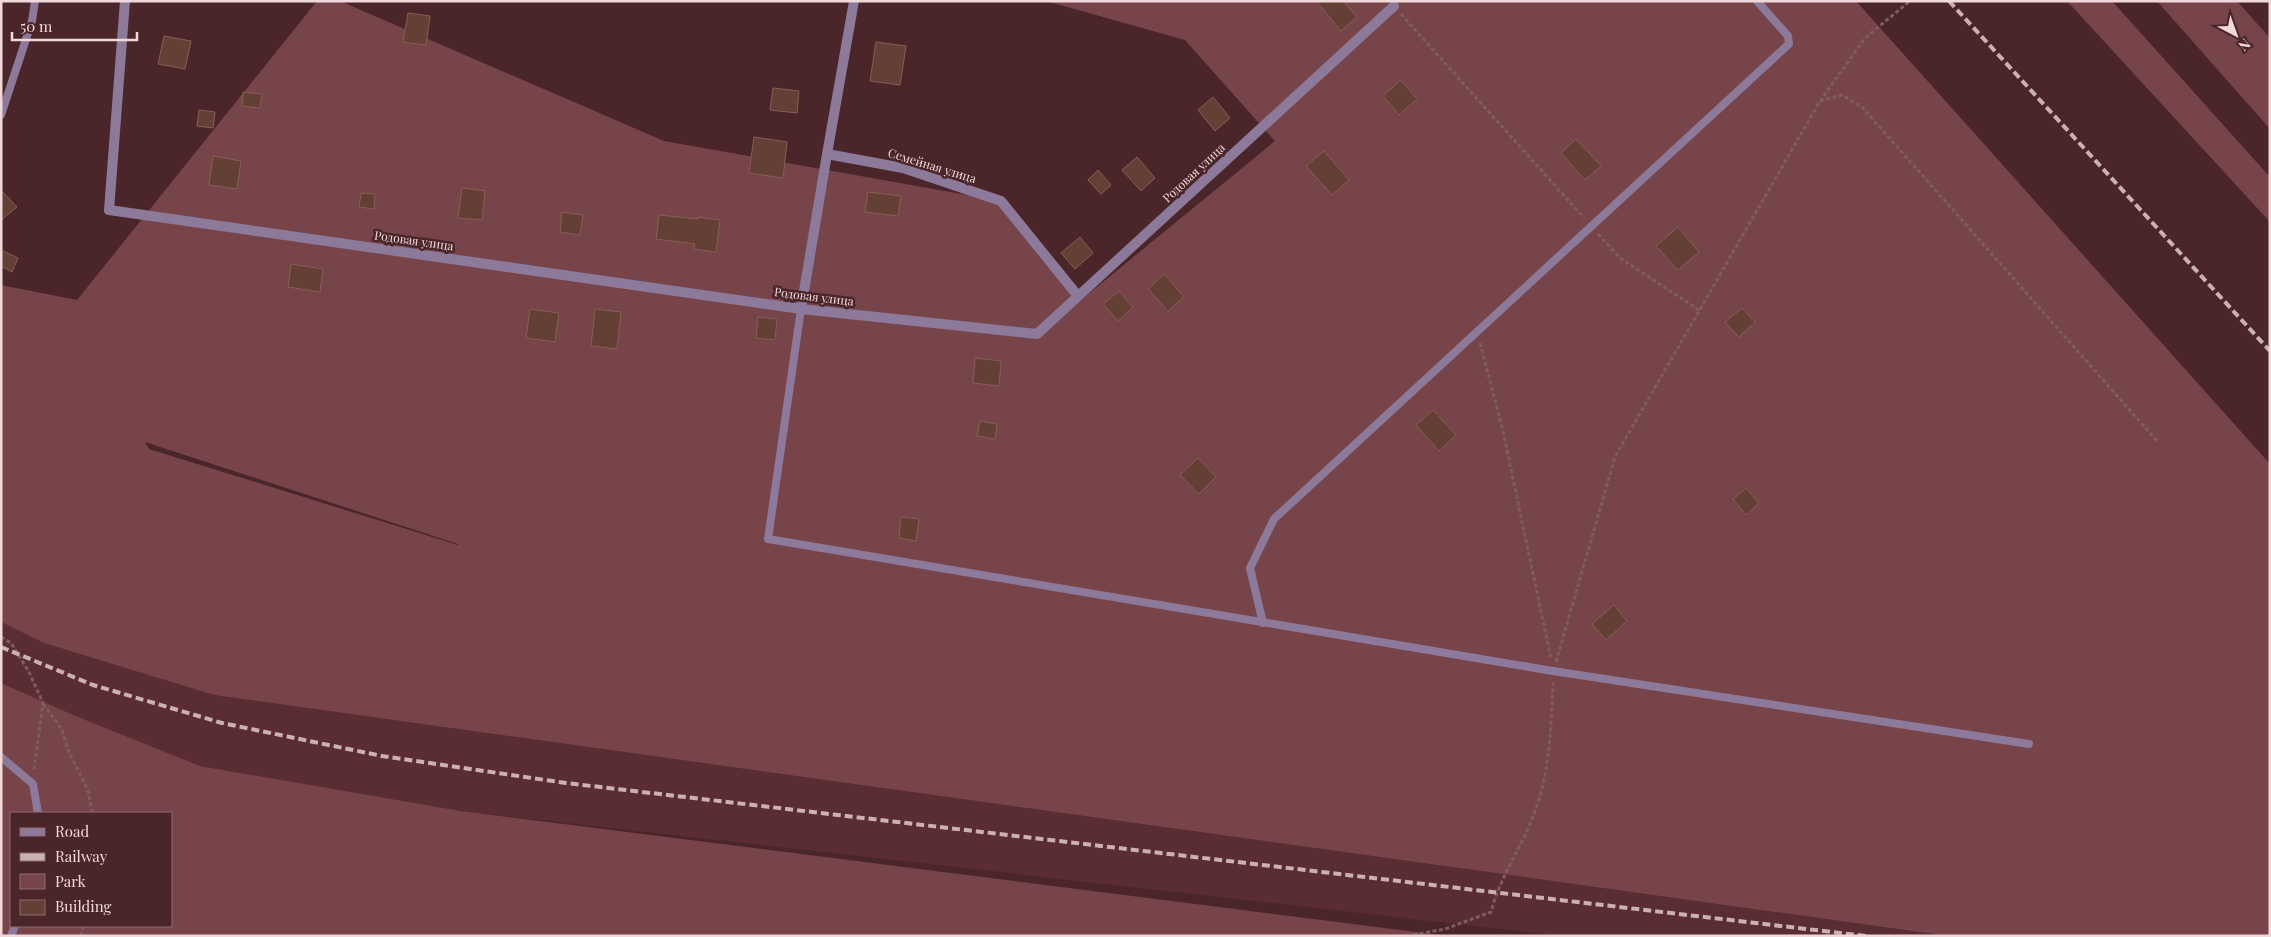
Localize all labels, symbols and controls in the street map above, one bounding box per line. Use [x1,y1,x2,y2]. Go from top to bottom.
scale bar [12,10,138,42]
north arrow [2211,10,2261,60]
text: 50 m [20,16,53,36]
text: N [2235,35,2255,56]
street label: Родовая улица [1159,139,1228,205]
street label: Семейная улица [886,144,978,186]
street label: Родовая улица [373,227,455,253]
street label: Родовая улица [773,283,855,309]
legend [10,812,172,927]
text: Road [55,821,89,841]
text: Railway [55,846,108,866]
text: Park [55,871,87,891]
text: Building [55,896,112,916]

